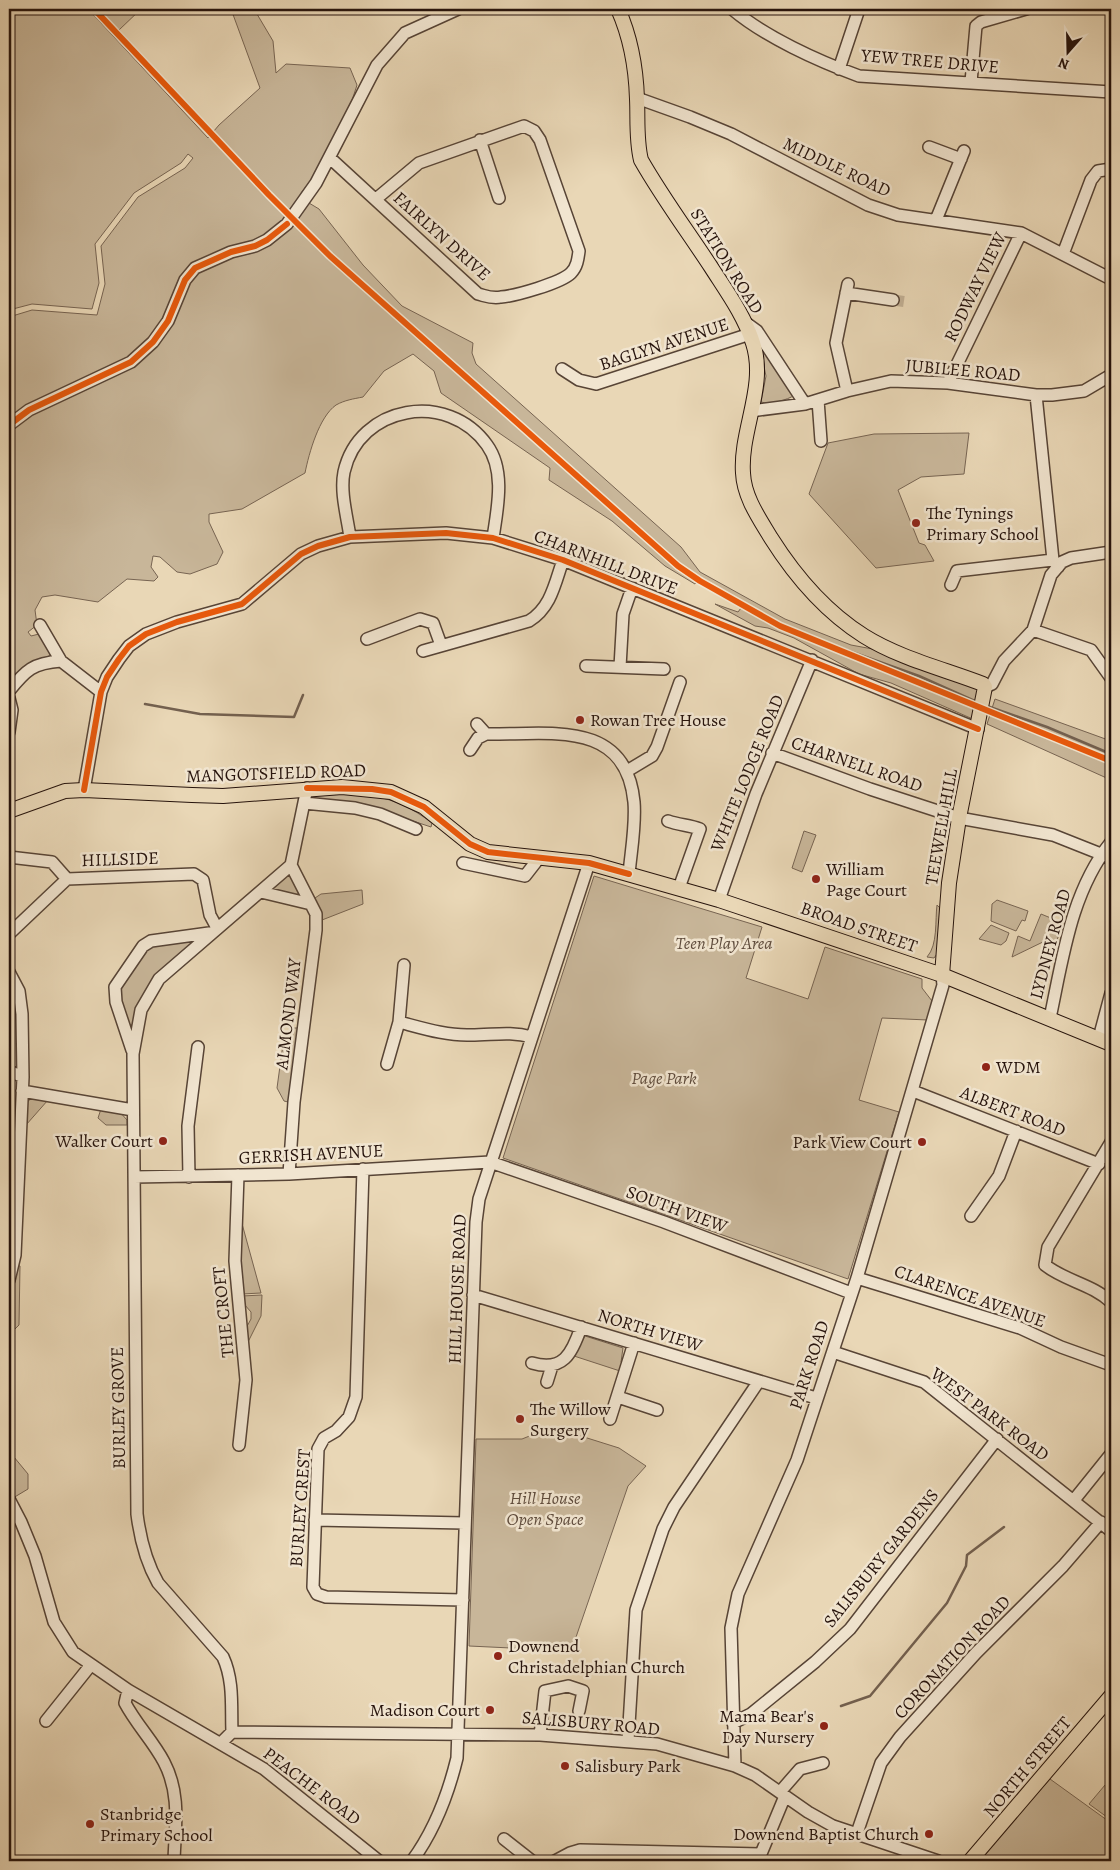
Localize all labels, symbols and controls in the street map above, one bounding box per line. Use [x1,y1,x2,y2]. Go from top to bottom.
north arrow [1042,28,1092,78]
street label: YEW TREE DRIVE [859,43,1000,79]
text: N [1056,53,1072,74]
street label: MIDDLE ROAD [779,132,895,202]
street label: FAIRLYN DRIVE [388,186,496,286]
street label: STATION ROAD [685,204,769,318]
street label: RODWAY VIEW [938,228,1012,346]
street label: BAGLYN AVENUE [596,312,732,376]
street label: JUBILEE ROAD [905,353,1021,387]
place label: The Tynings Primary School [926,501,1039,546]
marker: The Tynings Primary School [910,517,922,529]
street label: CHARNHILL DRIVE [531,523,681,601]
street label: WHITE LODGE ROAD [704,691,789,856]
place label: Rowan Tree House [590,708,726,732]
marker: Rowan Tree House [574,714,586,726]
street label: CHARNELL ROAD [788,730,926,798]
street label: MANGOTSFIELD ROAD [186,758,366,788]
street label: TEEWELL HILL [919,766,963,887]
street label: HILLSIDE [81,846,159,872]
place label: William Page Court [825,857,907,902]
marker: William Page Court [810,873,822,885]
street label: LYDNEY ROAD [1024,886,1076,1002]
street label: BROAD STREET [797,896,921,958]
park label: Teen Play Area [676,931,772,955]
street label: ALMOND WAY [269,956,307,1072]
place label: WDM [995,1055,1041,1079]
marker: WDM [980,1061,992,1073]
park label: Page Park [631,1066,697,1090]
street label: ALBERT ROAD [956,1079,1069,1142]
place label: Walker Court [54,1129,153,1153]
place label: Park View Court [793,1130,912,1154]
marker: Walker Court [157,1135,169,1147]
marker: Park View Court [916,1136,928,1148]
street label: GERRISH AVENUE [238,1138,384,1170]
street label: SOUTH VIEW [623,1180,731,1238]
street label: HILL HOUSE ROAD [442,1214,472,1364]
street label: CLARENCE AVENUE [891,1259,1049,1333]
street label: THE CROFT [206,1265,240,1359]
street label: NORTH VIEW [595,1303,705,1357]
street label: PARK ROAD [783,1317,835,1413]
street label: BURLEY GROVE [105,1347,131,1469]
street label: WEST PARK ROAD [925,1361,1054,1466]
place label: The Willow Surgery [530,1397,611,1442]
marker: The Willow Surgery [514,1413,526,1425]
street label: BURLEY CREST [284,1448,316,1568]
street label: SALISBURY GARDENS [818,1484,944,1632]
park label: Hill House Open Space [507,1486,584,1531]
street label: CORONATION ROAD [888,1590,1016,1724]
place label: Downend Christadelphian Church [508,1634,686,1679]
marker: Downend Christadelphian Church [492,1650,504,1662]
place label: Madison Court [370,1698,480,1722]
marker: Madison Court [484,1704,496,1716]
place label: Mama Bear's Day Nursery [719,1704,815,1749]
street label: SALISBURY ROAD [521,1705,661,1741]
street label: NORTH STREET [978,1711,1076,1823]
marker: Mama Bear's Day Nursery [818,1720,830,1732]
street label: PEACHE ROAD [258,1741,366,1831]
place label: Salisbury Park [575,1754,681,1778]
marker: Salisbury Park [559,1760,571,1772]
place label: Stanbridge Primary School [100,1802,213,1847]
marker: Stanbridge Primary School [84,1818,96,1830]
place label: Downend Baptist Church [733,1822,919,1846]
marker: Downend Baptist Church [923,1828,935,1840]

